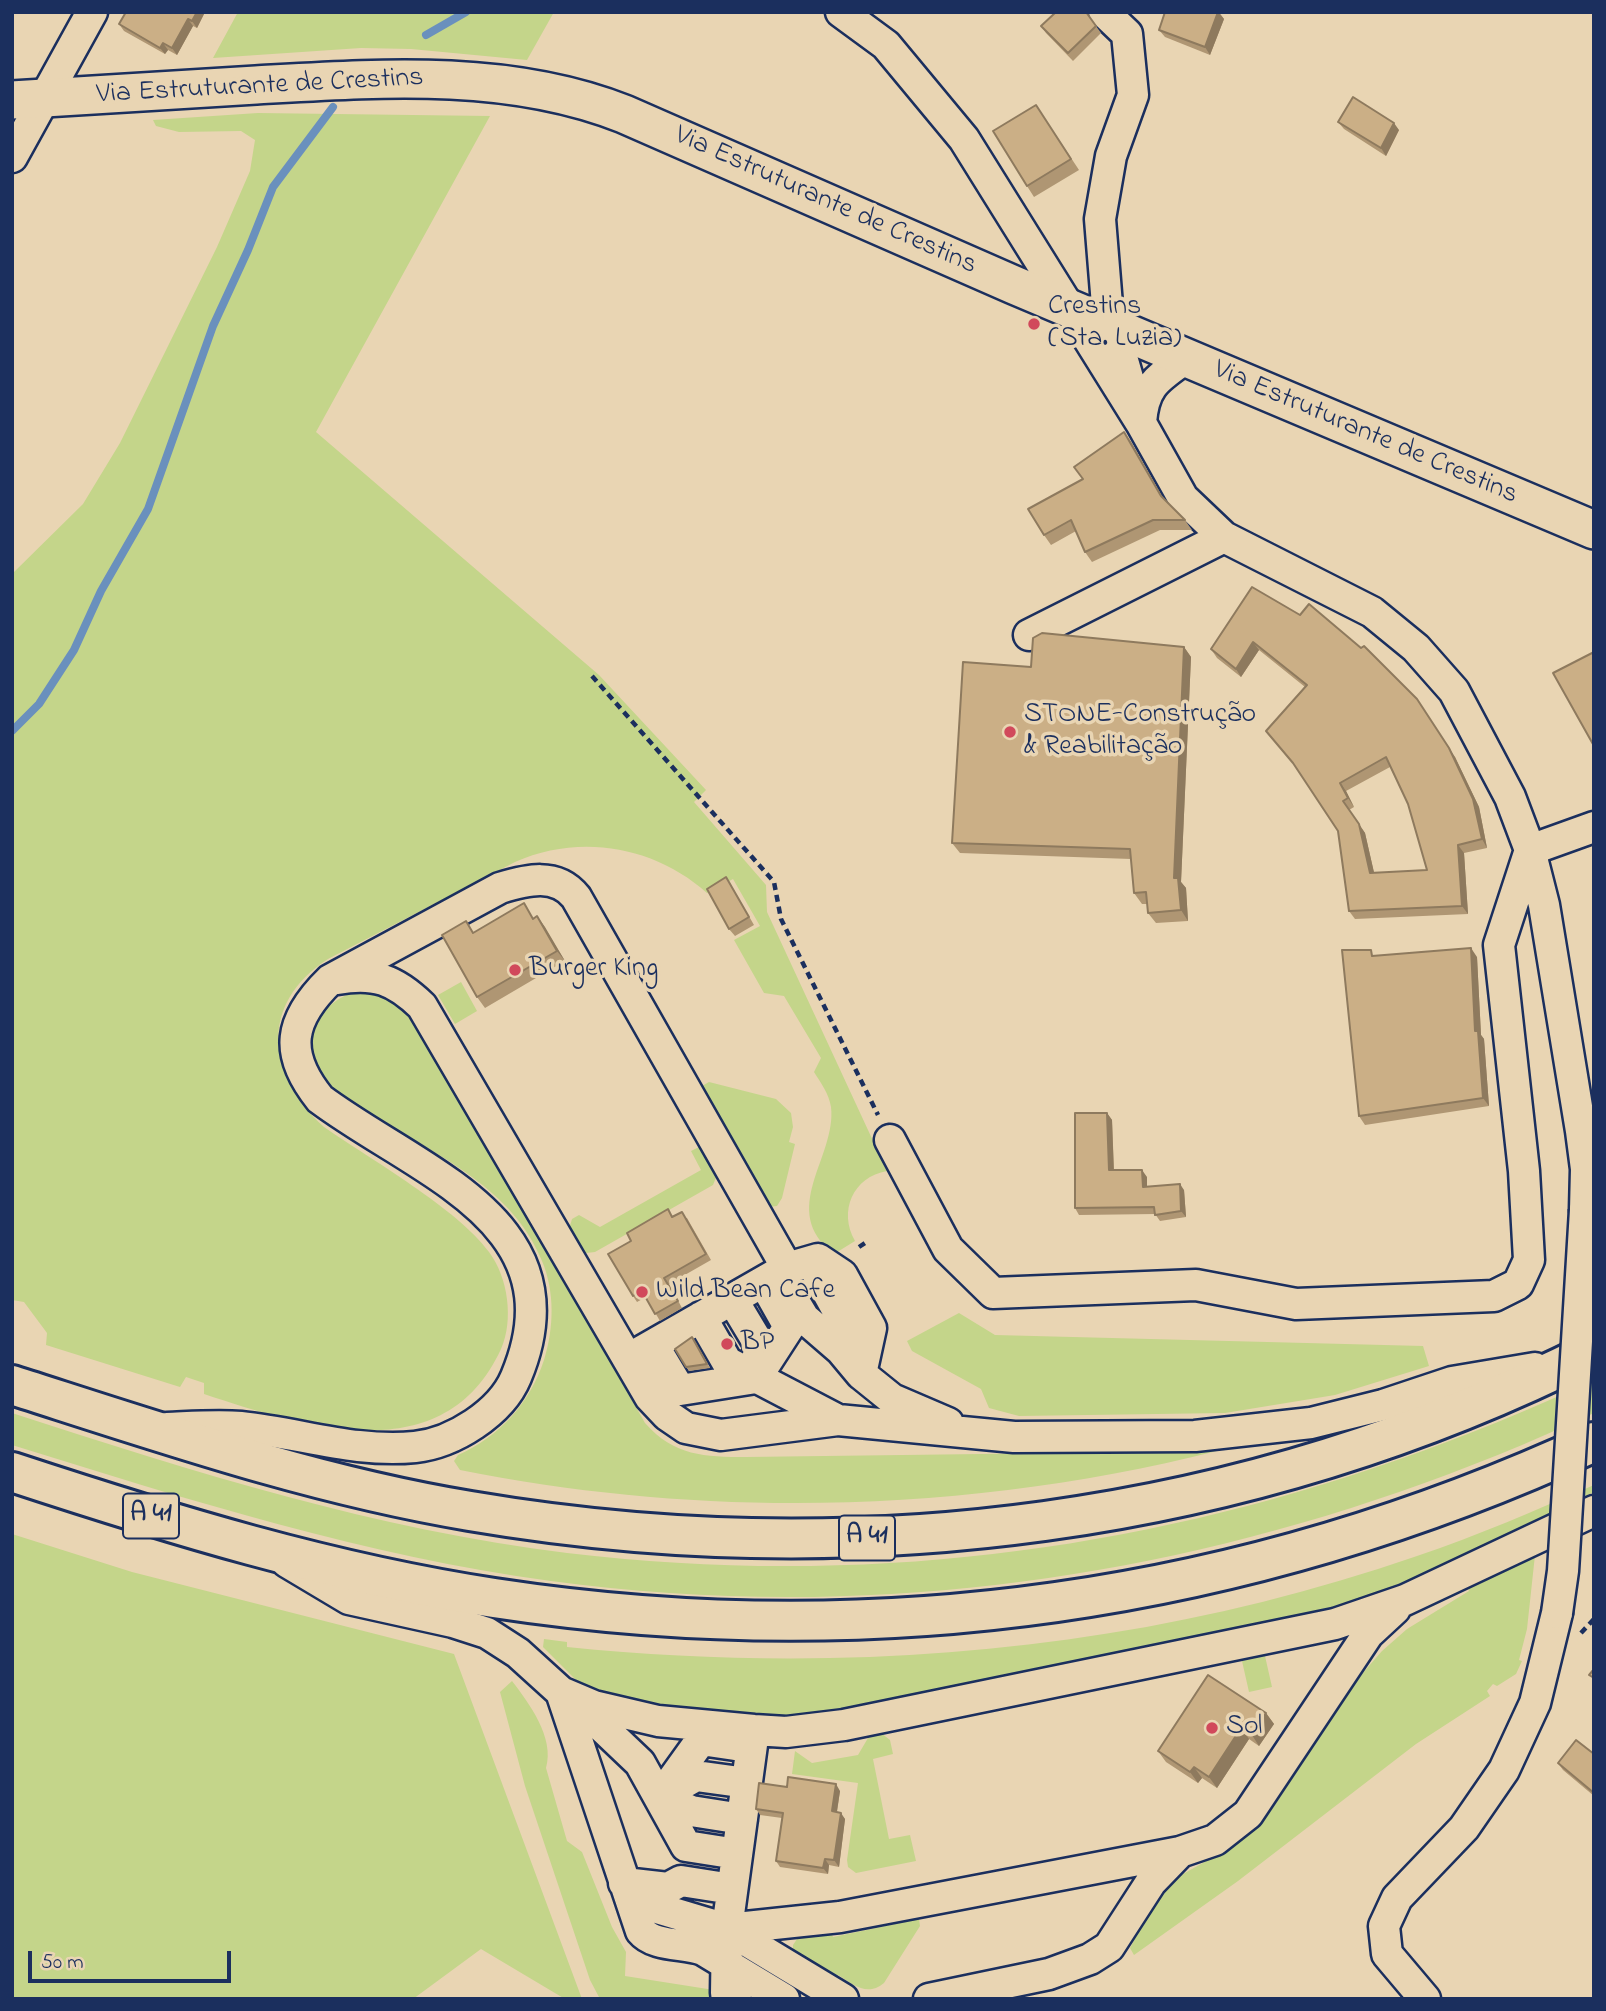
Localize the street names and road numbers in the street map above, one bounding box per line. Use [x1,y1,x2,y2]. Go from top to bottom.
street label: Via Estruturante de Crestins [96,63,424,113]
street label: Via Estruturante de Crestins [669,120,981,284]
street label: Via Estruturante de Crestins [1208,355,1522,513]
road number: A 41 [123,1494,179,1539]
road number: A 41 [839,1516,895,1560]

